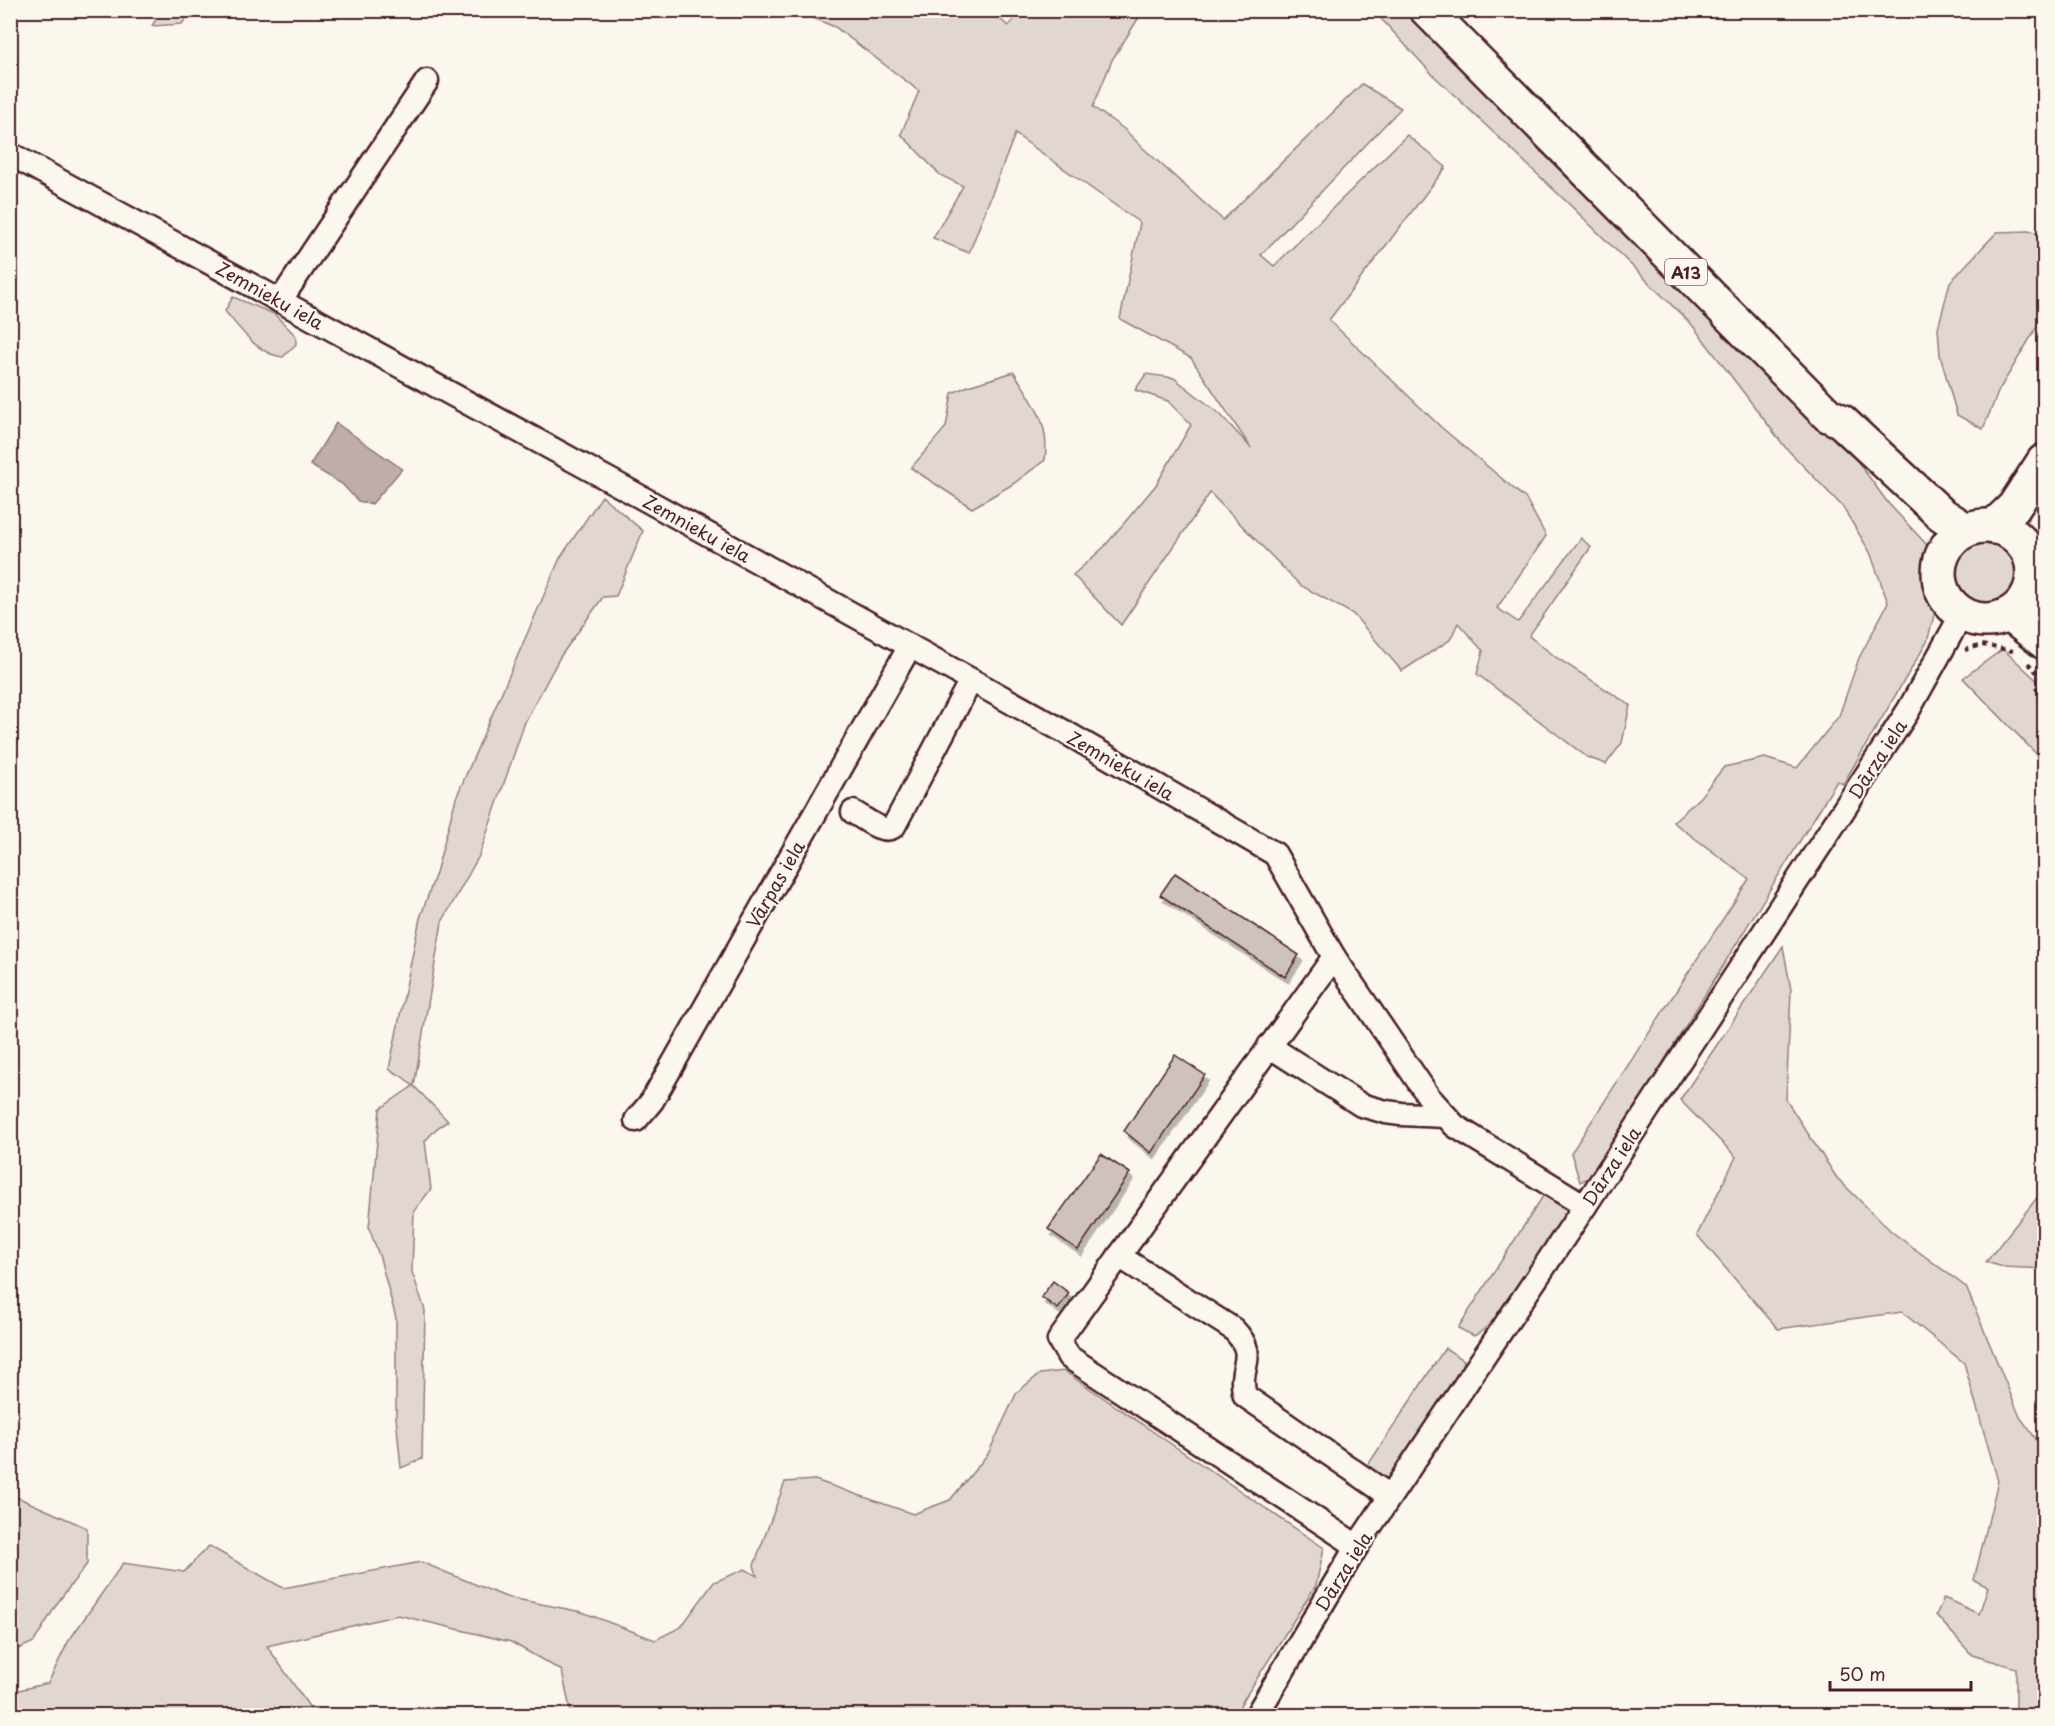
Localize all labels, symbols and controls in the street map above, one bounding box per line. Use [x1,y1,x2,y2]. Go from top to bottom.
street label: Zemnieku iela [211,254,329,336]
road number: A13 [1665,259,1707,285]
street label: Zemnieku iela [638,487,756,569]
street label: Dārza iela [1841,713,1913,804]
street label: Zemnieku iela [1063,723,1180,807]
street label: Vārpas iela [739,835,811,933]
street label: Dārza iela [1575,1120,1647,1211]
street label: Dārza iela [1308,1525,1379,1616]
scale bar [1830,1654,1971,1692]
text: 50 m [1839,1660,1886,1687]

